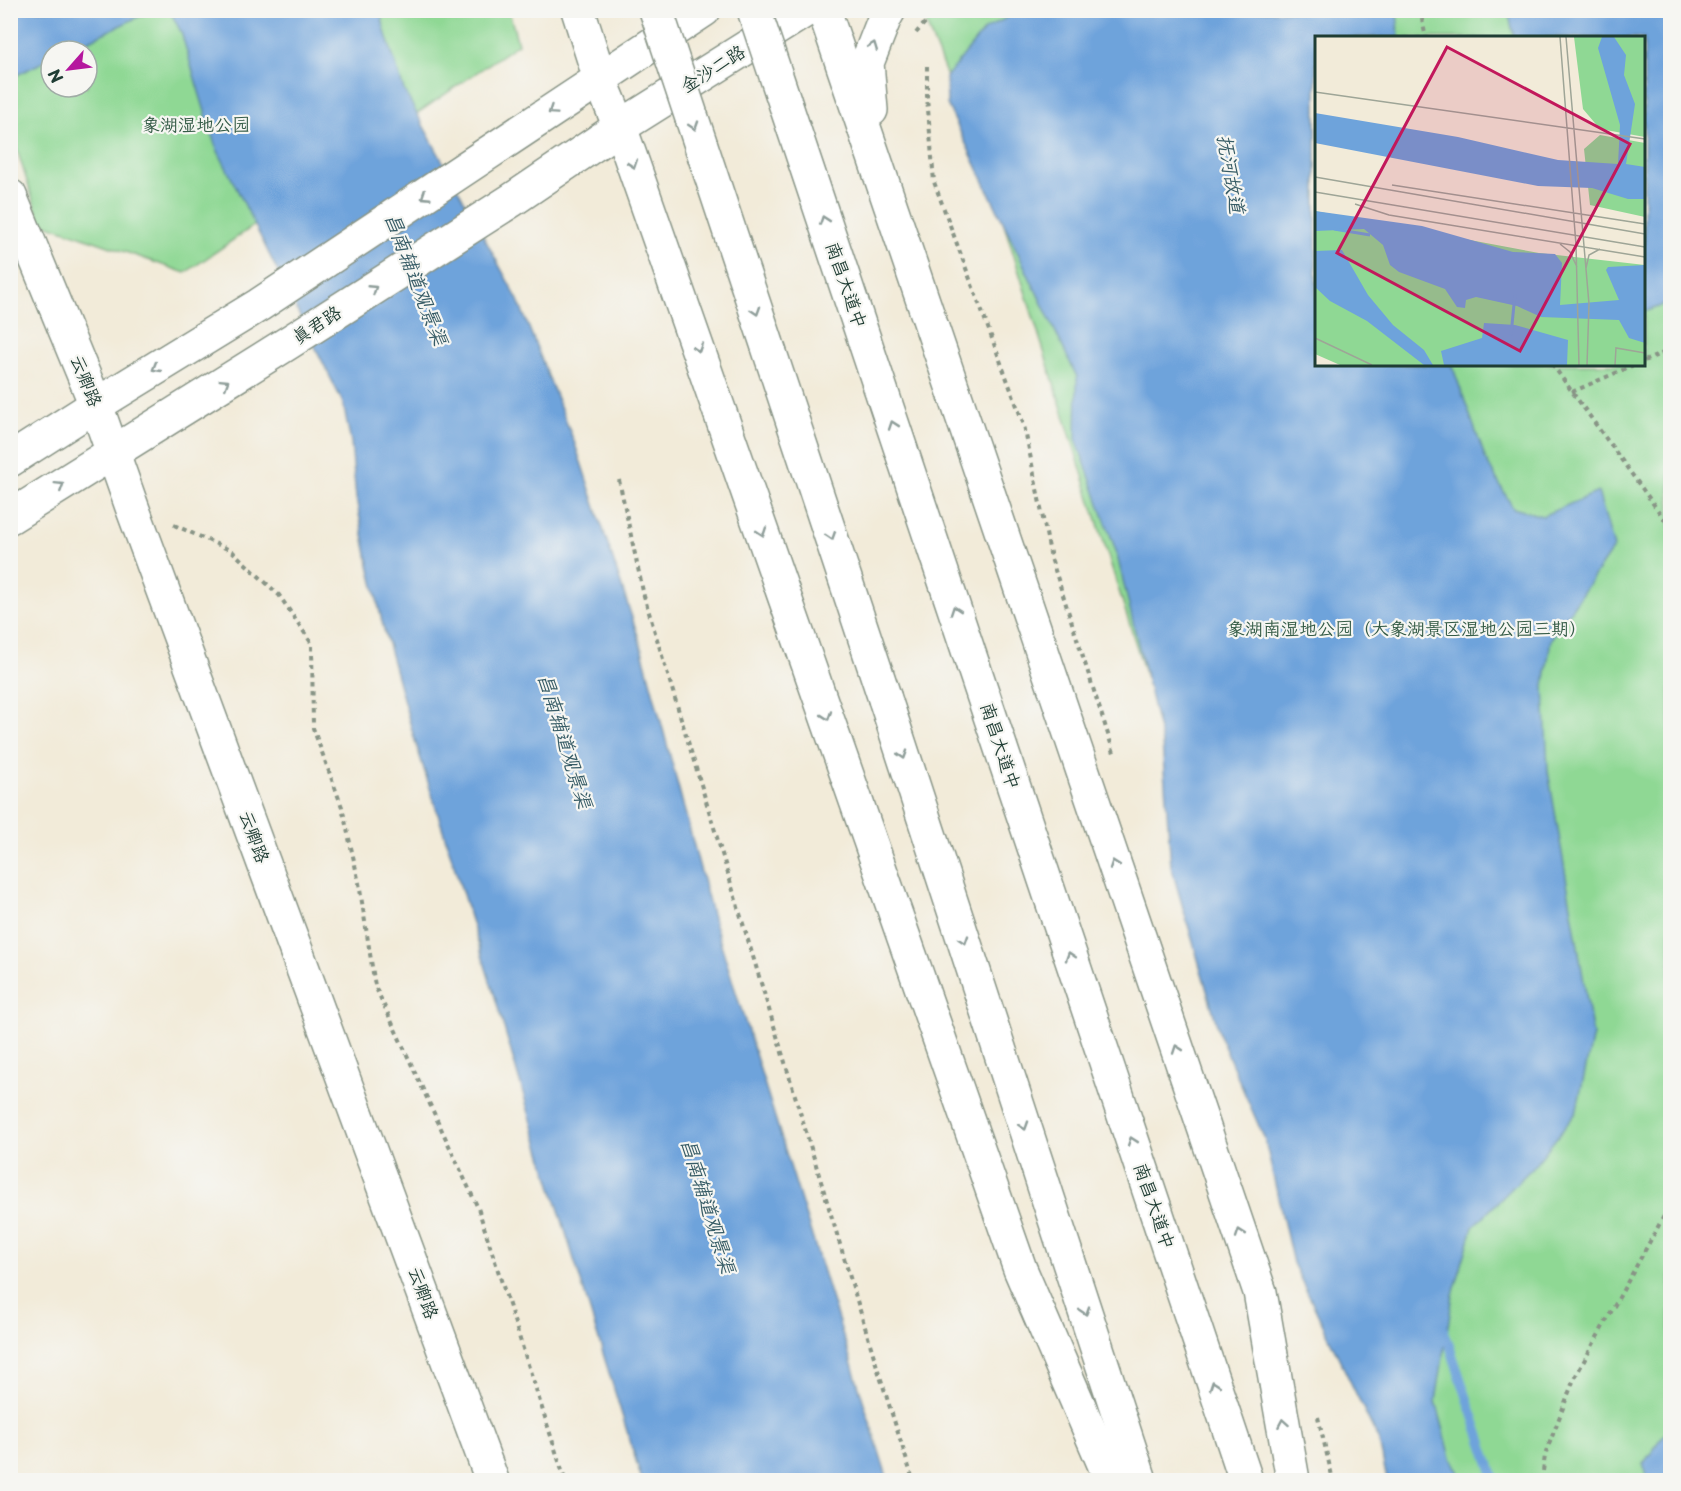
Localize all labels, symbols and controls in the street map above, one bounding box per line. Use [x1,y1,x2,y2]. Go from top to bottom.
inset map [1315,36,1645,366]
street label: 金沙二路 [675,37,750,98]
north arrow [39,39,99,99]
one-way arrow [866,41,878,52]
text: N [41,65,68,88]
one-way arrow [547,104,558,115]
park label: 象湖湿地公园 [142,110,250,137]
one-way arrow [687,120,699,131]
water label: 抚河故道 [1210,132,1254,218]
one-way arrow [626,158,639,169]
one-way arrow [421,189,432,200]
water label: 昌南辅道观景渠 [378,208,457,351]
one-way arrow [819,215,831,226]
street label: 南昌大道中 [820,238,875,331]
one-way arrow [366,285,377,296]
street label: 真君路 [286,298,346,350]
one-way arrow [749,305,761,316]
one-way arrow [690,342,703,353]
street label: 云卿路 [65,350,110,411]
one-way arrow [152,361,162,373]
one-way arrow [219,378,229,390]
one-way arrow [887,420,900,431]
one-way arrow [53,482,64,493]
one-way arrow [755,526,768,537]
one-way arrow [823,530,836,541]
one-way arrow [949,605,962,616]
park label: 象湖南湿地公园（大象湖景区湿地公园三期） [1227,614,1587,641]
water label: 昌南辅道观景渠 [531,669,601,814]
street label: 南昌大道中 [975,699,1028,793]
one-way arrow [819,710,832,721]
one-way arrow [896,749,909,760]
street label: 云卿路 [233,806,277,866]
one-way arrow [1109,859,1122,870]
one-way arrow [957,934,969,945]
one-way arrow [1065,951,1078,962]
one-way arrow [1172,1044,1185,1055]
one-way arrow [1017,1120,1029,1131]
water label: 昌南辅道观景渠 [674,1134,744,1279]
one-way arrow [1127,1136,1139,1147]
street label: 南昌大道中 [1128,1159,1183,1252]
one-way arrow [1235,1228,1247,1239]
street label: 云卿路 [402,1262,446,1322]
one-way arrow [1077,1305,1090,1316]
one-way arrow [1209,1380,1222,1391]
one-way arrow [1277,1418,1290,1428]

